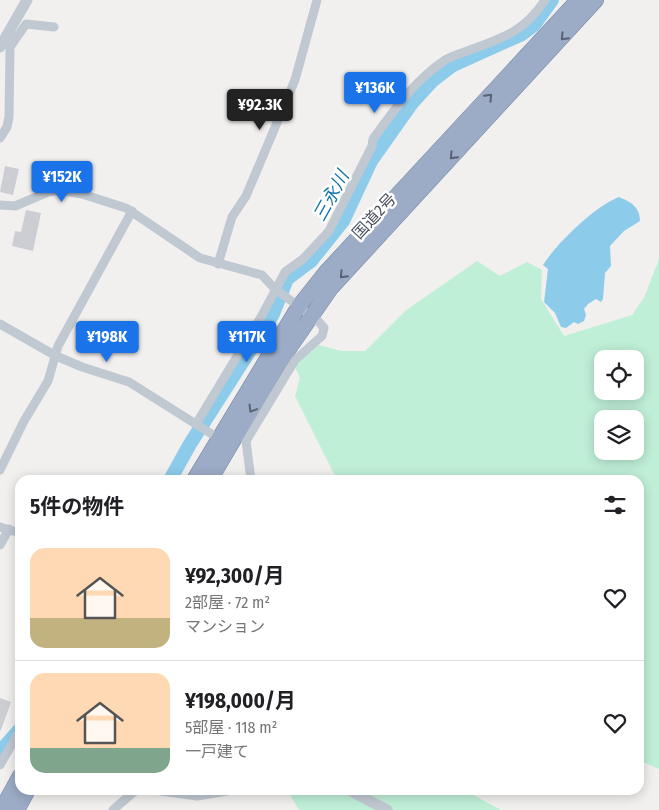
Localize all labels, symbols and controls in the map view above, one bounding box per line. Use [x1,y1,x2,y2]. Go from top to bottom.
one-way arrow [561,31,570,40]
pin: ¥136K [340,72,410,114]
text: ¥136K [355,78,395,97]
pin: ¥92.3K [219,88,301,131]
one-way arrow [483,94,492,103]
text: ¥92.3K [238,95,282,114]
one-way arrow [450,150,459,159]
pin: ¥152K [27,160,97,203]
water label: 三永川 [308,165,355,225]
text: ¥152K [43,167,81,186]
street label: 国道2号 [348,189,400,243]
one-way arrow [340,270,349,279]
pin: ¥198K [72,320,142,363]
pin: ¥117K [212,320,282,363]
text: ¥198K [87,327,127,346]
text: ¥117K [228,327,266,346]
map controls [594,350,644,460]
button: locate [594,350,644,400]
one-way arrow [248,404,258,413]
button: layers [594,410,644,460]
icon: filters [601,491,629,519]
text: 5件の物件 [30,494,124,520]
text: ¥92,300/月 [185,563,285,589]
icon: home [70,568,130,628]
icon: heart [601,584,629,612]
text: 2部屋 · 72 m² [185,593,270,612]
text: マンション [185,617,265,636]
text: ¥198,000/月 [185,688,296,714]
icon: home [70,693,130,753]
icon: heart [601,709,629,737]
text: 5部屋 · 118 m² [185,718,277,737]
text: 一戸建て [185,742,249,761]

